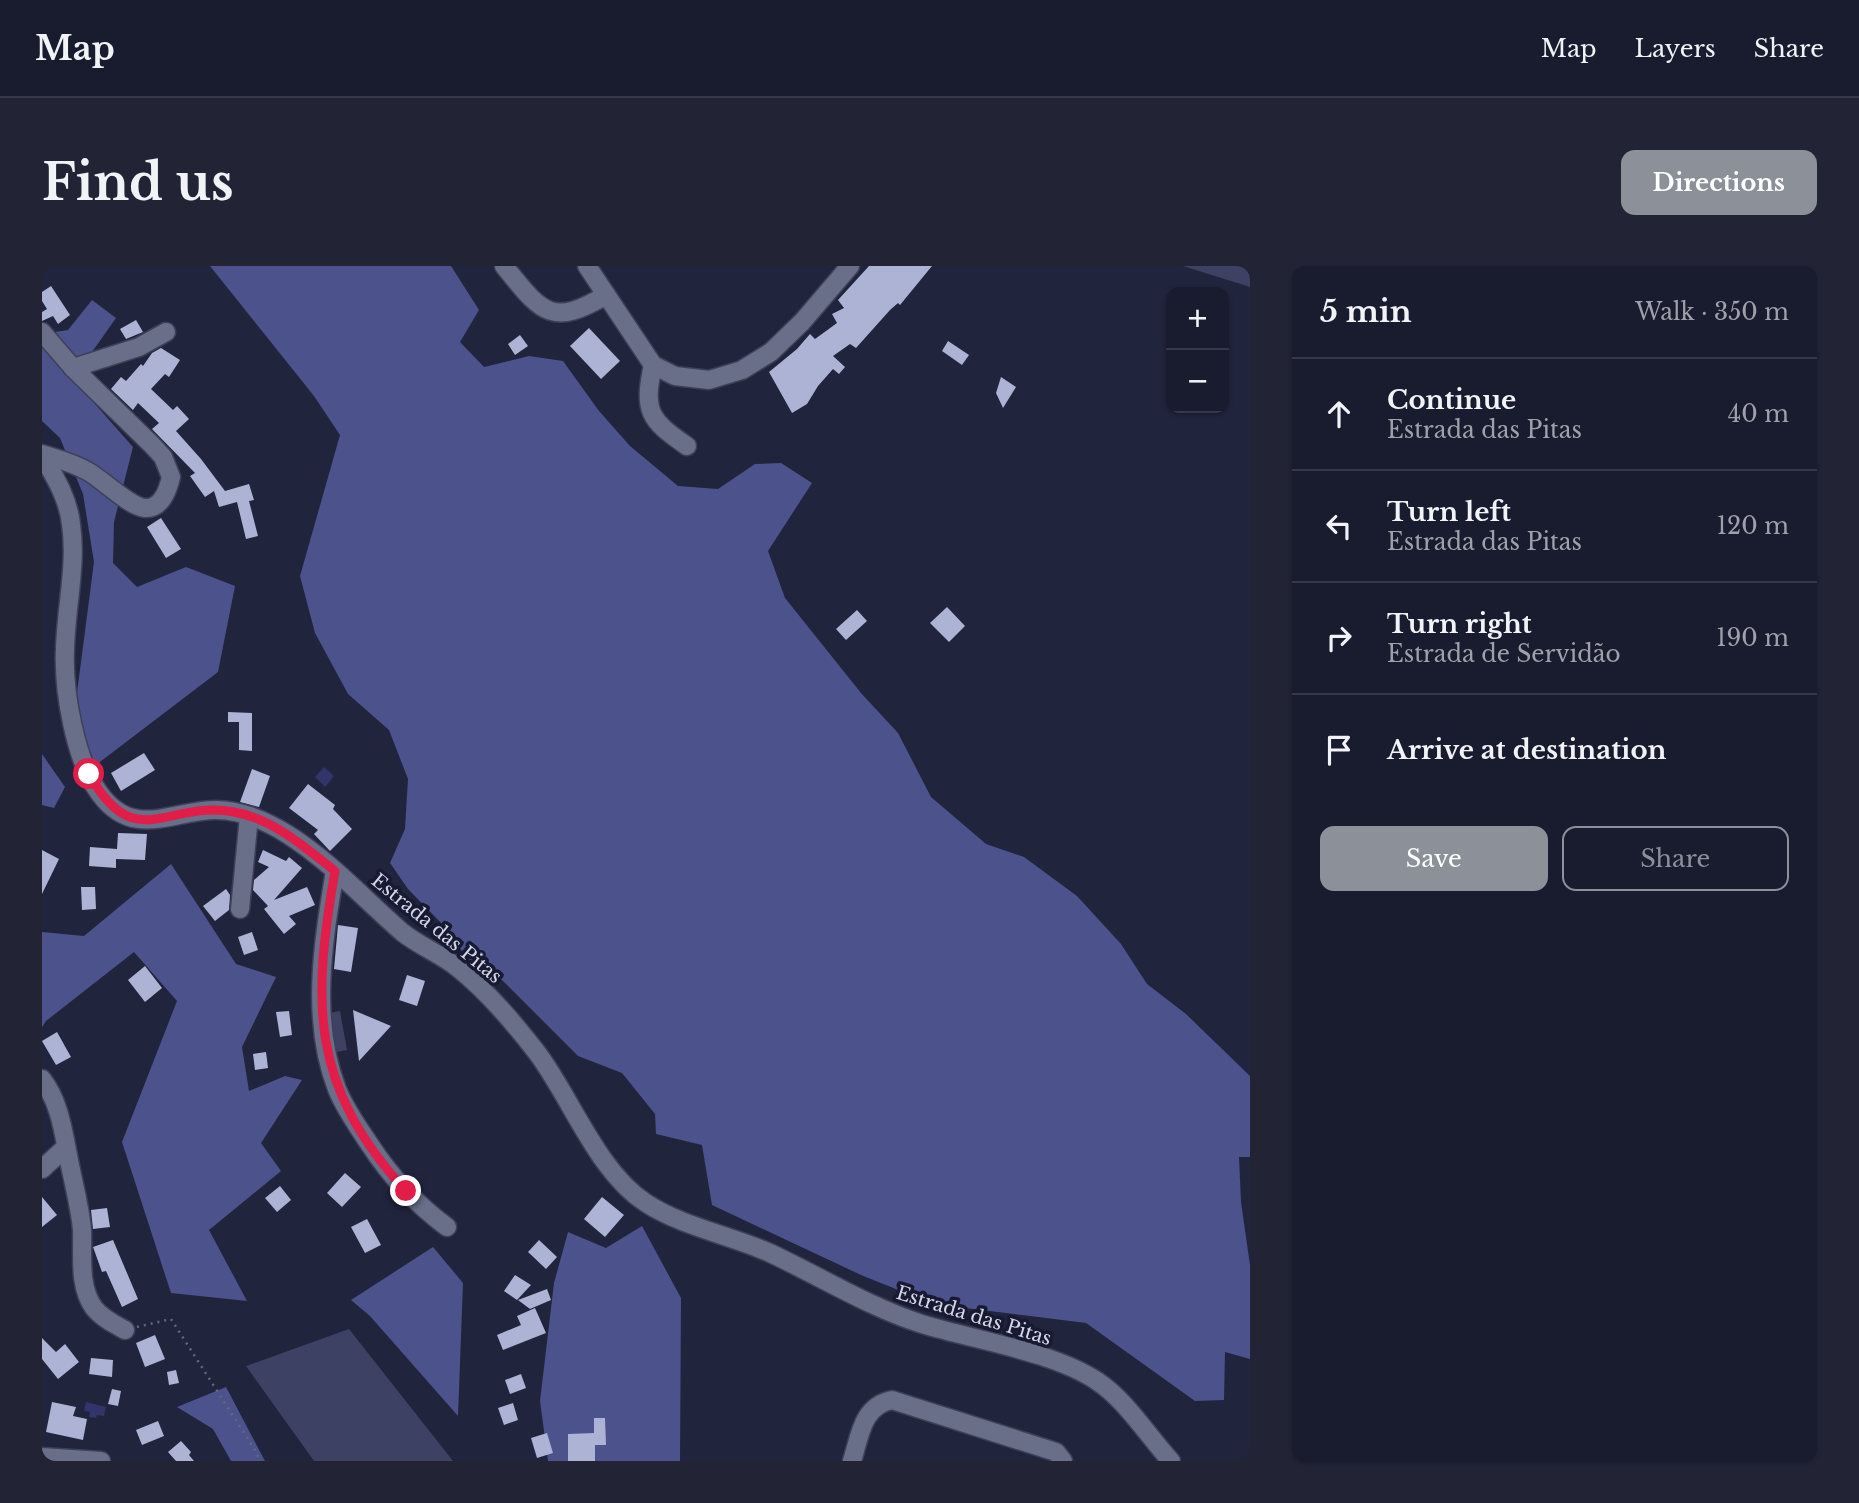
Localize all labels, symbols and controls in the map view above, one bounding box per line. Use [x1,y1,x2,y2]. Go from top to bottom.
text: Map [35,28,115,69]
text: Map [1541,34,1597,63]
text: Layers [1635,34,1716,63]
text: Share [1754,34,1824,63]
button: Directions [1621,150,1817,215]
text: Find us [42,152,234,213]
map controls [1166,287,1229,413]
button: + [1166,287,1229,350]
text: 5 min [1320,293,1412,330]
text: Walk · 350 m [1635,298,1789,326]
button: − [1166,350,1229,413]
text: Continue [1387,384,1516,416]
icon: ahead [1320,395,1358,433]
text: 40 m [1728,400,1789,428]
text: Estrada das Pitas [1387,416,1582,444]
text: Turn left [1387,496,1511,528]
icon: left [1320,507,1358,545]
text: 120 m [1717,512,1789,540]
text: Estrada das Pitas [1387,528,1582,556]
text: Turn right [1387,608,1532,640]
icon: right [1320,619,1358,657]
text: 190 m [1716,624,1789,652]
text: Estrada de Servidão [1387,640,1621,668]
icon: arrive [1320,731,1358,769]
text: Arrive at destination [1387,734,1667,766]
route start [73,758,104,789]
button: Save [1320,826,1548,891]
button: Share [1562,826,1789,891]
street label: Estrada das Pitas [367,869,507,988]
route end [390,1175,421,1206]
street label: Estrada das Pitas [893,1281,1054,1350]

